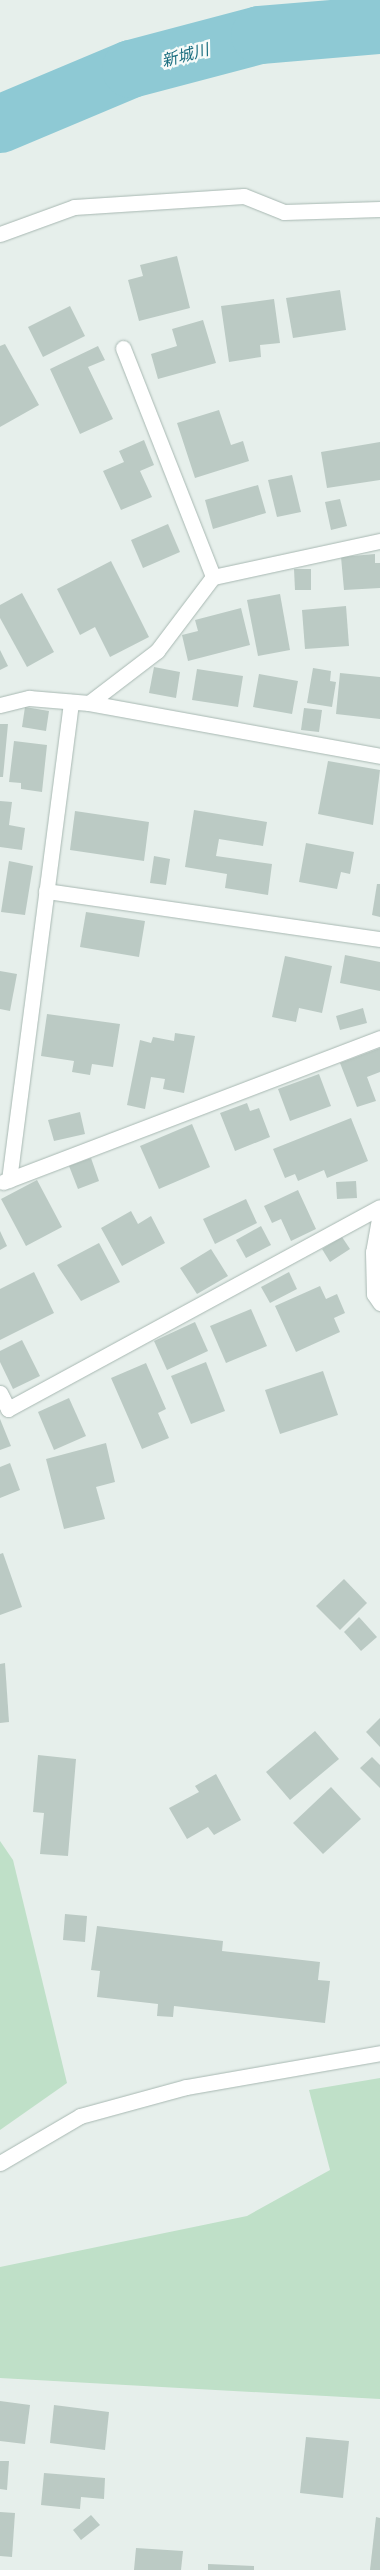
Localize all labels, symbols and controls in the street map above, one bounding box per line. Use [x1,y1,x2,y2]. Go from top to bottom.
water label: 新城川 [159,40,211,70]

